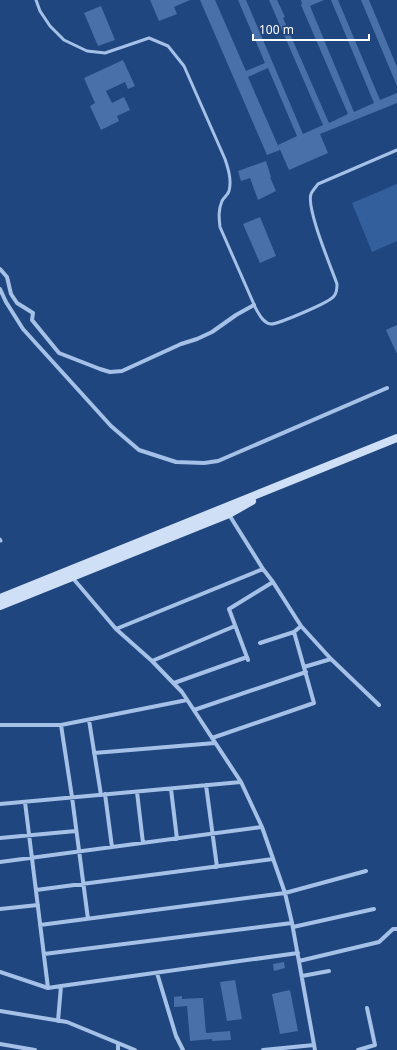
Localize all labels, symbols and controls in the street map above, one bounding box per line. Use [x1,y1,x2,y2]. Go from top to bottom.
scale bar [253,16,369,42]
text: 100 m [259,21,294,38]

